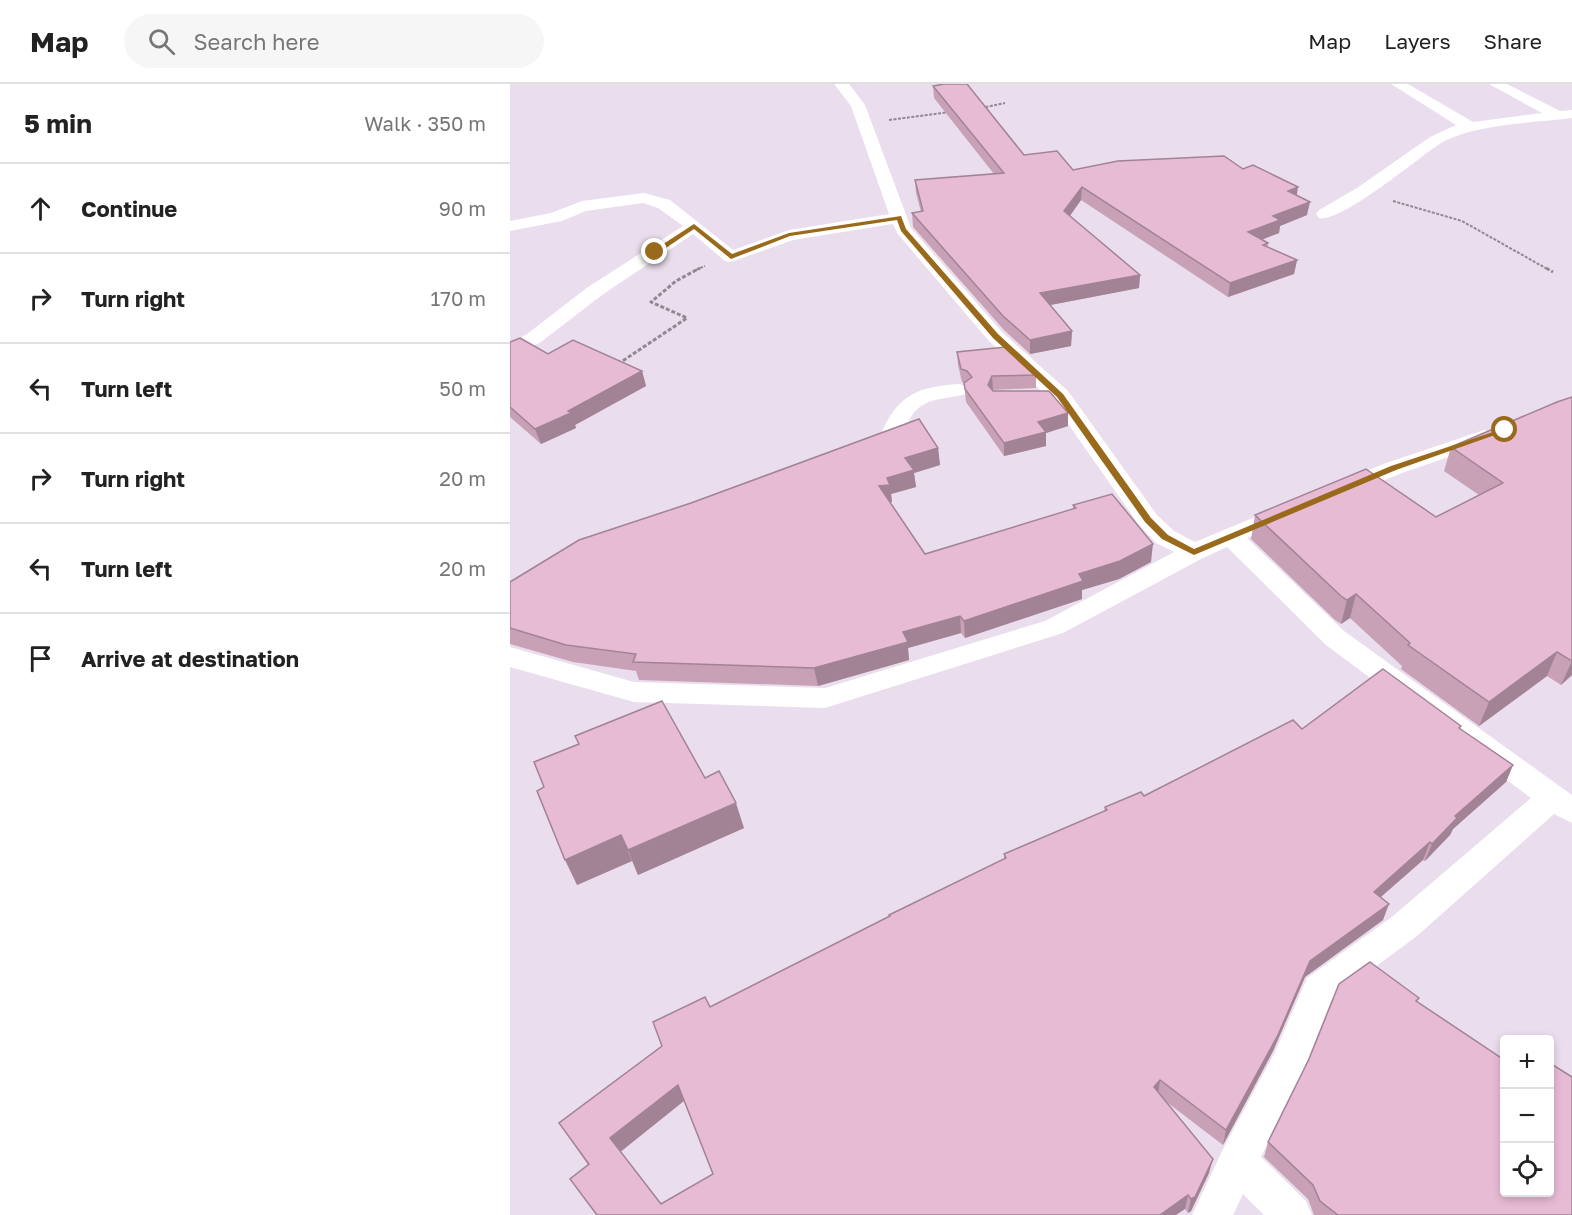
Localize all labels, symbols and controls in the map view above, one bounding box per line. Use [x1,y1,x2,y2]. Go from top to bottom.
search box [124,14,544,68]
text: Map [30,25,88,58]
icon: search [145,25,178,58]
text: Search here [193,28,319,55]
text: Map [1308,28,1351,54]
text: Layers [1384,28,1451,54]
text: Share [1484,28,1542,54]
text: 5 min [24,108,92,139]
text: Walk · 350 m [364,111,486,135]
icon: ahead [24,192,57,225]
text: Continue [81,195,177,222]
text: 90 m [439,196,486,220]
route end [641,238,667,264]
icon: right [24,282,57,315]
text: Turn right [81,285,185,312]
text: 170 m [431,286,486,310]
icon: left [24,372,57,405]
text: Turn left [81,375,172,402]
text: 50 m [439,376,486,400]
route start [1491,416,1517,442]
icon: right [24,462,57,495]
text: Turn right [81,465,185,492]
text: 20 m [439,466,486,490]
icon: left [24,552,57,585]
text: Turn left [81,555,172,582]
text: 20 m [439,556,486,580]
icon: arrive [24,642,57,675]
text: Arrive at destination [81,645,299,672]
map controls [1500,1035,1554,1197]
button: + [1500,1035,1554,1089]
button: − [1500,1089,1554,1143]
button: locate [1500,1143,1554,1197]

